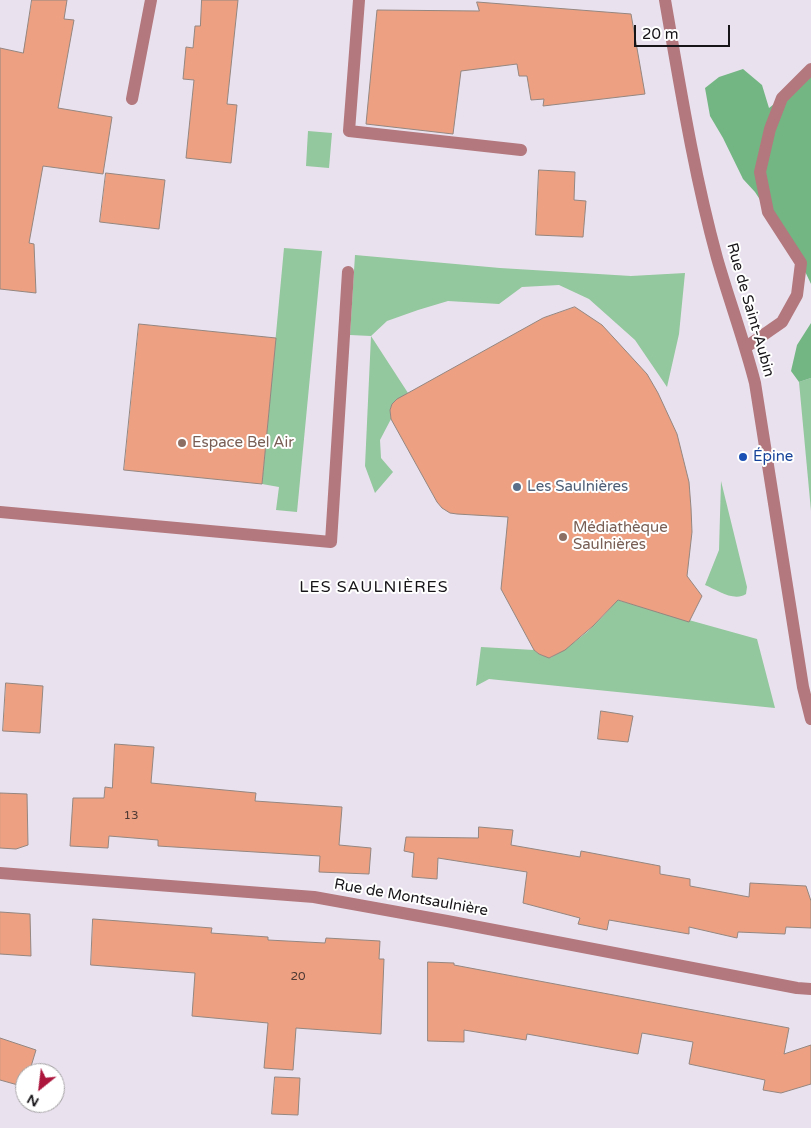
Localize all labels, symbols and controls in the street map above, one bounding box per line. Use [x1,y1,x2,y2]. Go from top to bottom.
scale bar [636,15,732,47]
text: 20 m [642,25,679,43]
street label: Rue de Saint-Aubin [722,241,778,379]
place label: Espace Bel Air [192,434,294,452]
marker: Espace Bel Air [176,437,188,449]
place label: Épine [753,448,793,466]
marker: Épine [737,451,749,463]
place label: Les Saulnières [527,478,628,496]
marker: Les Saulnières [511,481,523,493]
place label: Médiathèque Saulnières [573,519,668,554]
marker: Médiathèque Saulnières [557,531,569,543]
district label: LES SAULNIÈRES [298,578,450,598]
house number: 13 [123,809,139,823]
street label: Rue de Montsaulnière [333,876,489,920]
house number: 20 [290,970,306,984]
north arrow [15,1063,65,1113]
text: N [24,1091,42,1111]

